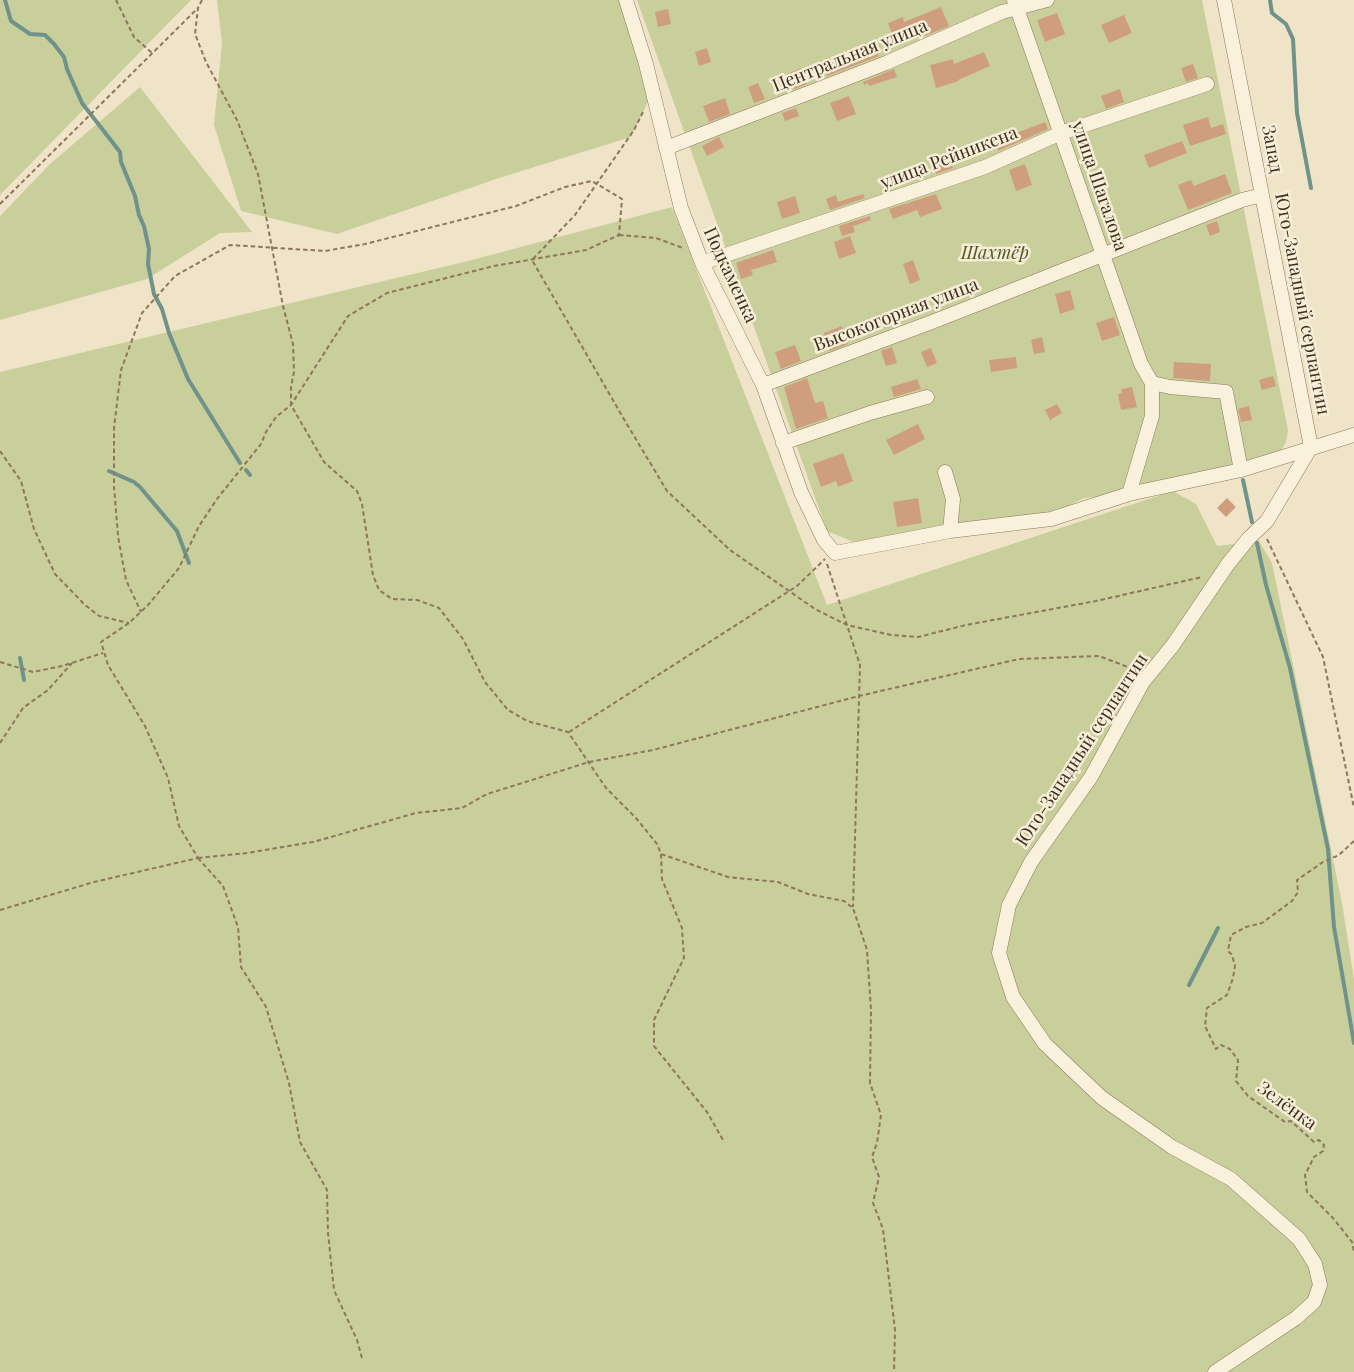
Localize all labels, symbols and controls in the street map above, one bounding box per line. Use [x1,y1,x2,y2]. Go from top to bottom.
street label: Центральная улица [769,15,931,97]
street label: улица Шагалова [1067,118,1131,254]
street label: улица Рейникена [877,122,1021,194]
street label: Запад [1257,123,1287,175]
street label: Юго-Западный серпантин [1270,191,1334,417]
street label: Подкаменка [698,224,762,326]
park label: Шахтёр [961,242,1029,264]
street label: Высокогорная улица [811,274,981,356]
street label: Юго-Западный серпантин [1012,650,1152,850]
street label: Зелёнка [1253,1077,1321,1135]

